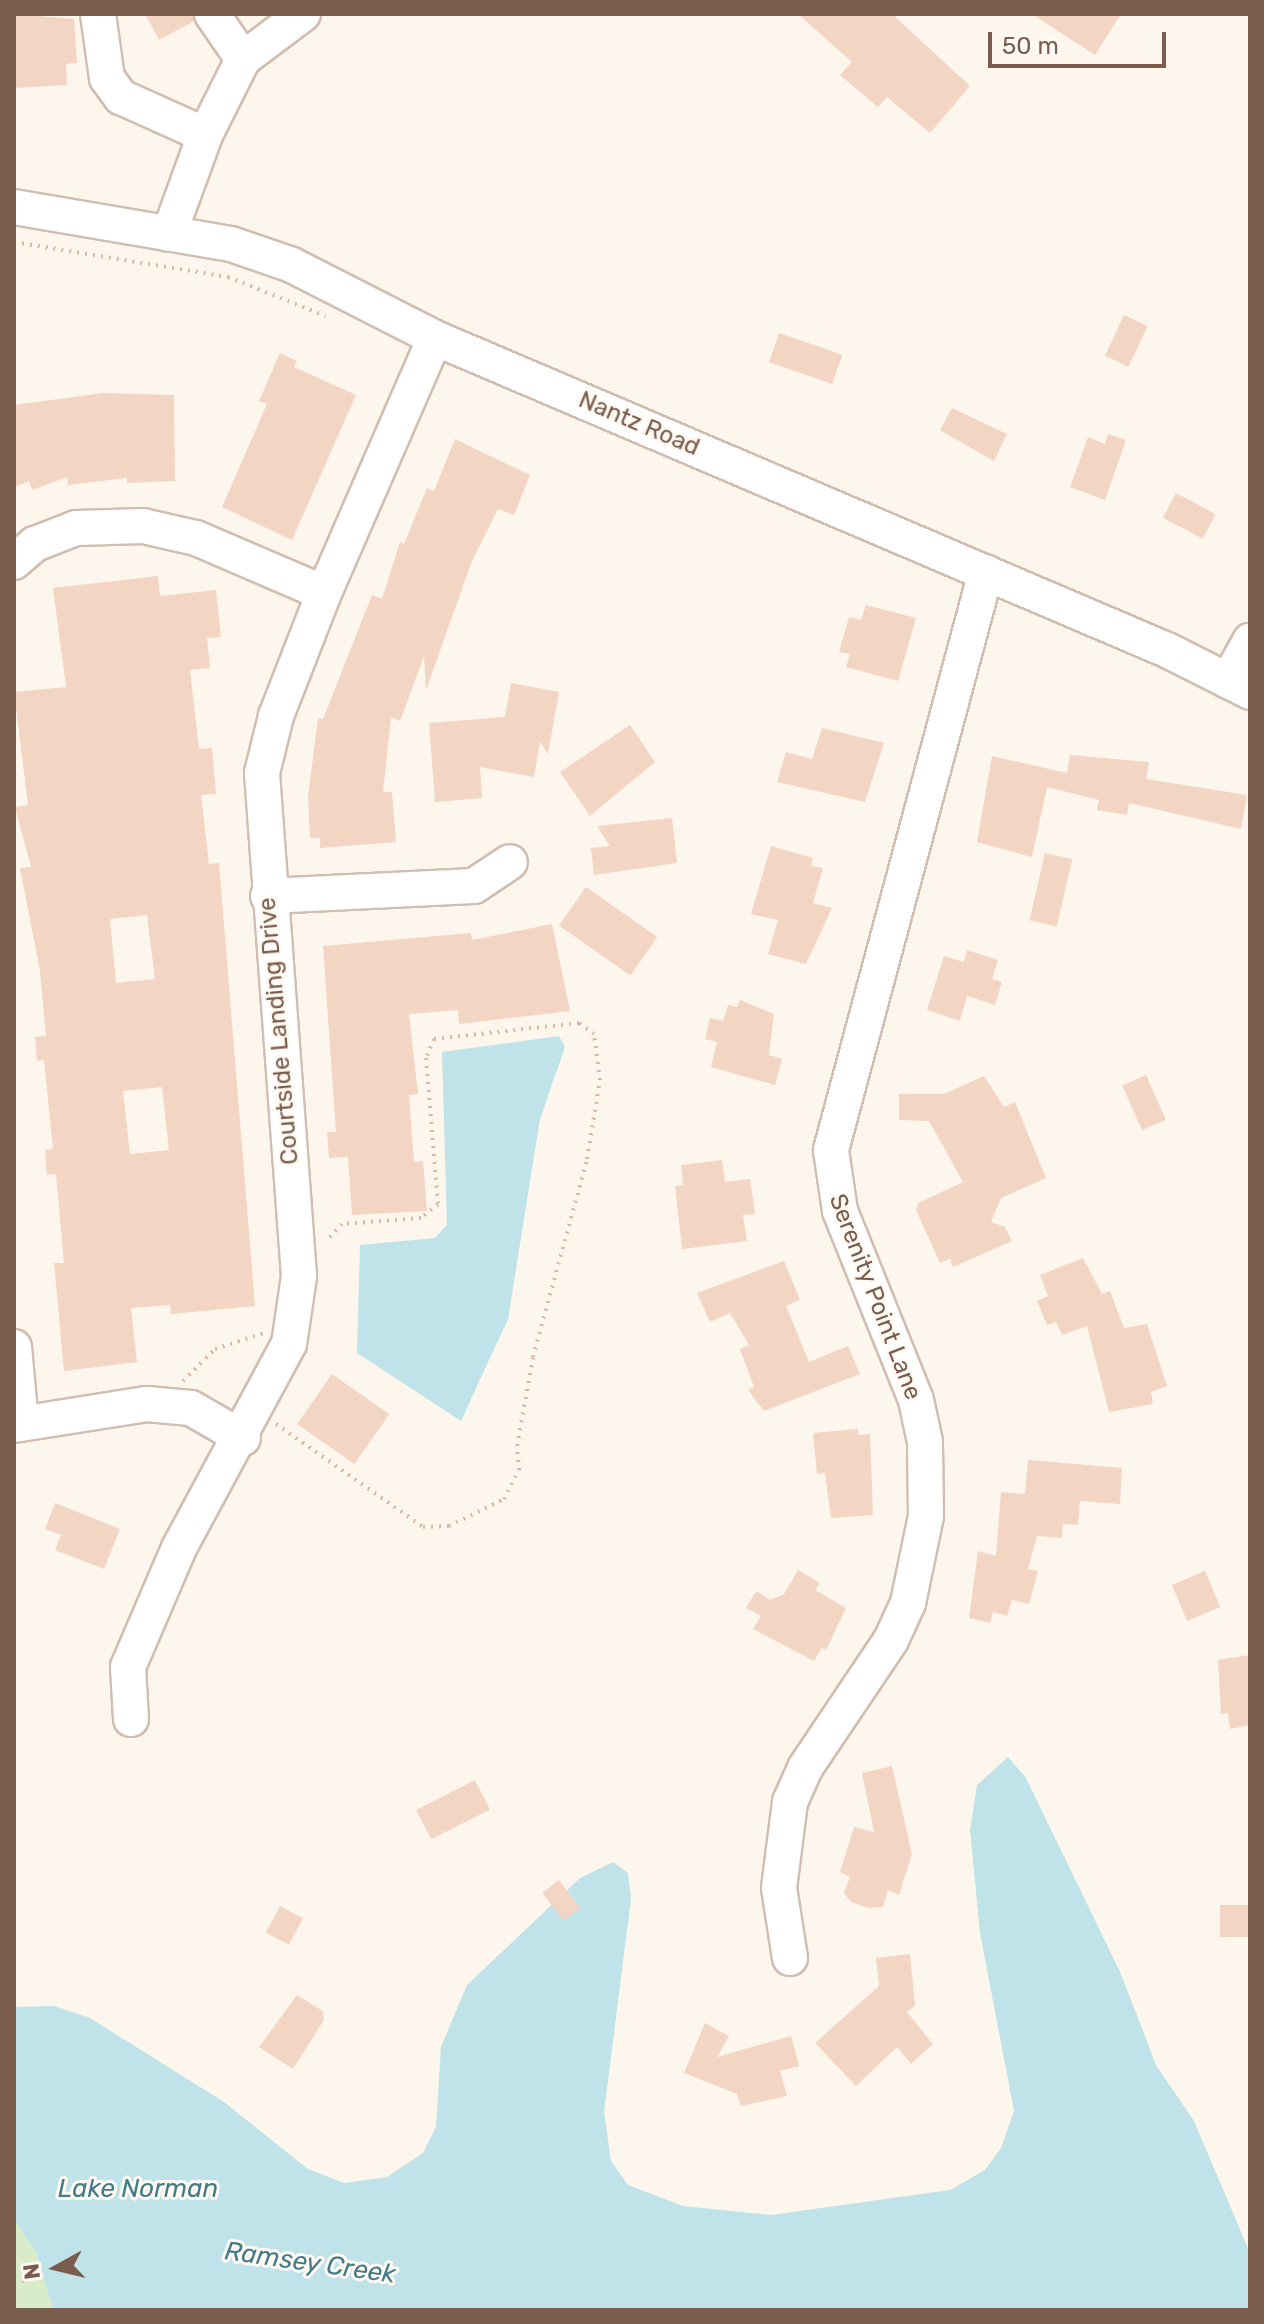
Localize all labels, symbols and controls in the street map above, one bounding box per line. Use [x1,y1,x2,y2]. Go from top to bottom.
scale bar [992,16,1170,66]
text: 50 m [1002,32,1059,60]
street label: Nantz Road [574,386,704,462]
street label: Courtside Landing Drive [253,896,305,1166]
street label: Serenity Point Lane [822,1190,928,1404]
water label: Lake Norman [58,2173,218,2205]
north arrow [16,2228,96,2308]
water label: Ramsey Creek [222,2236,398,2290]
text: N [17,2262,46,2281]

